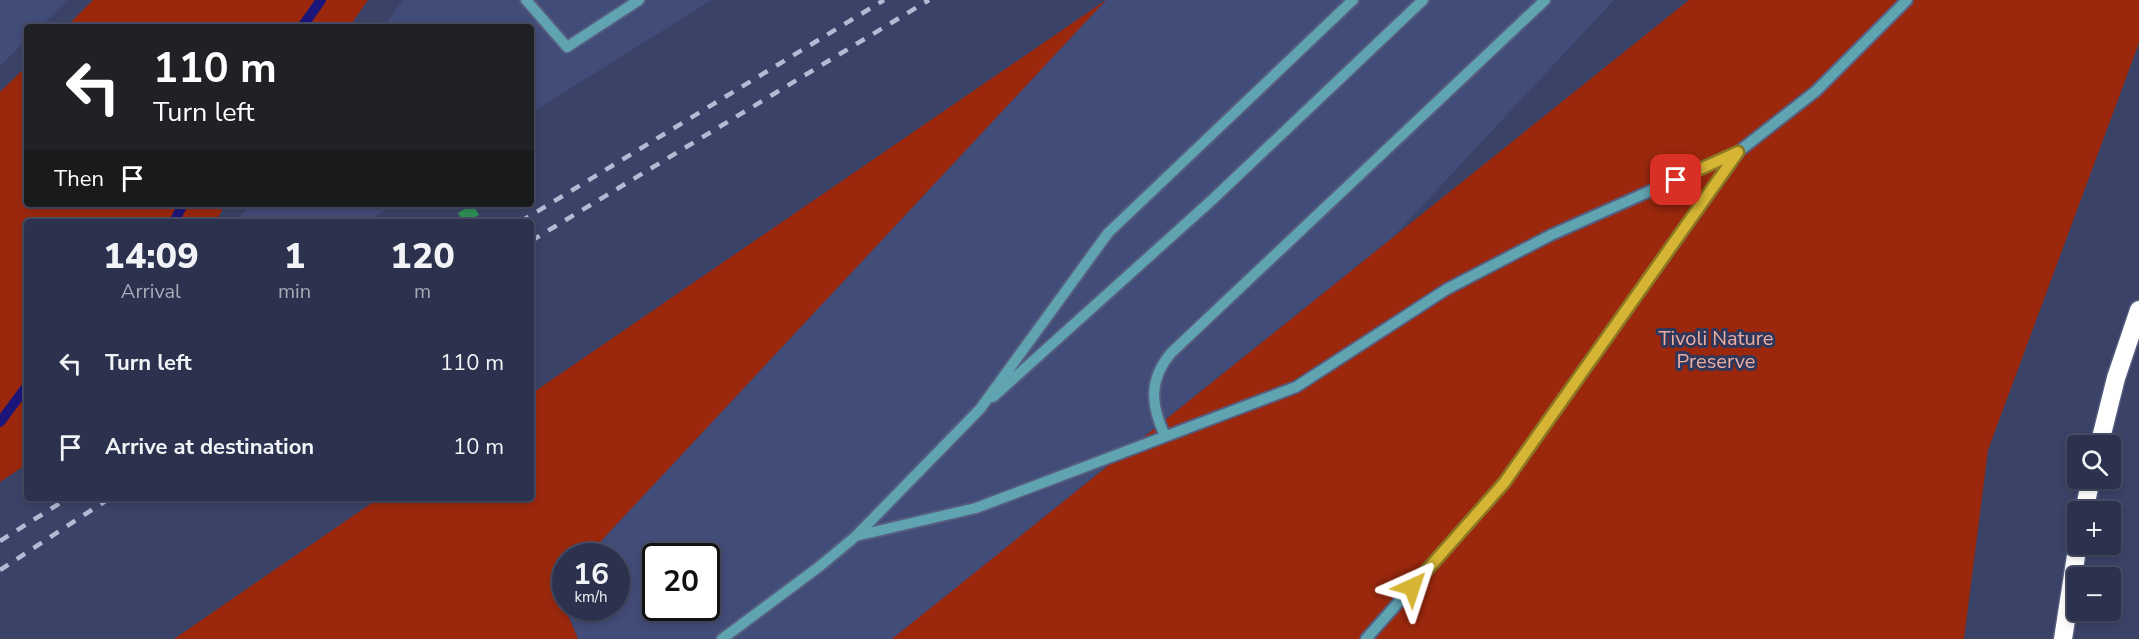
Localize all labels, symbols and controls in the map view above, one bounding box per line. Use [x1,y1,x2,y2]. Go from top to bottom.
text: 110 m [153,40,277,97]
icon: left [54,48,132,126]
text: Turn left [153,94,254,131]
pin [1650,154,1701,205]
icon: arrive [116,162,149,195]
icon: arrive [1659,163,1692,196]
text: Then [54,164,104,194]
text: 14:09 [103,232,199,281]
text: 1 [284,232,305,281]
text: 120 [390,232,455,281]
text: Arrival [121,278,181,305]
text: min [278,278,311,305]
text: m [414,278,431,305]
park label: Tivoli Nature Preserve [1659,325,1773,375]
icon: left [54,347,87,380]
text: Turn left [105,348,192,378]
text: 110 m [440,348,504,378]
icon: arrive [54,431,87,464]
text: Arrive at destination [105,432,314,462]
text: 10 m [453,432,504,462]
map controls [2067,435,2121,621]
button: search [2067,435,2121,489]
button: + [2067,501,2121,555]
speed limit sign: 20 [642,543,720,621]
text: 16 [573,554,609,595]
position arrow [1380,555,1444,619]
button: − [2067,567,2121,621]
text: km/h [574,587,608,607]

